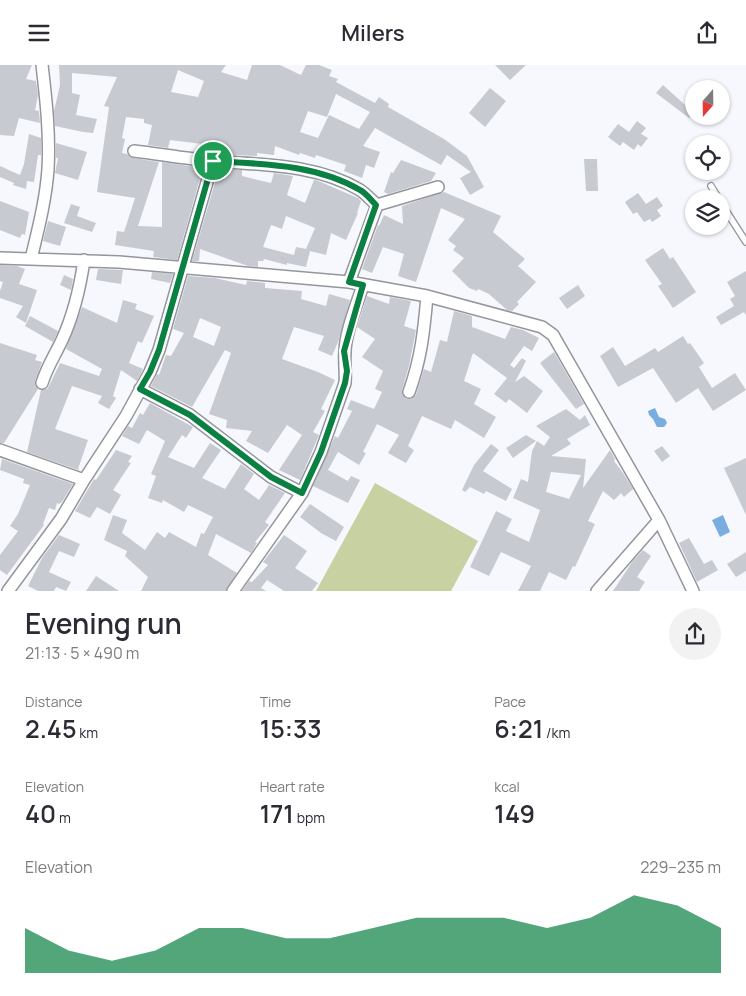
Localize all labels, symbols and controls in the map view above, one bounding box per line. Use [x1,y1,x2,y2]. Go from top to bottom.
text: Milers [341,18,405,48]
icon: menu [25,19,53,47]
icon: share [693,19,721,47]
north arrow [685,80,730,125]
map controls [685,80,730,235]
button: locate [685,135,730,180]
pin [192,140,234,182]
icon: arrive [199,147,227,175]
button: layers [685,190,730,235]
text: Evening run [25,604,182,642]
button: share [669,608,721,660]
text: 21:13 · 5 × 490 m [25,642,139,664]
text: Distance [25,692,82,711]
text: Time [260,692,291,711]
text: Pace [494,692,526,711]
text: 2.45 [25,711,77,746]
text: 15:33 [260,711,322,746]
text: 6:21 [494,711,543,746]
text: km [77,723,98,742]
text: /km [543,723,570,742]
text: Elevation [25,777,84,796]
text: Heart rate [260,777,325,796]
text: kcal [494,777,520,796]
text: 40 [25,796,56,831]
text: 171 [260,796,294,831]
text: 149 [494,796,535,831]
text: m [56,808,71,827]
text: bpm [294,808,325,827]
text: Elevation [25,856,93,878]
text: 229–235 m [640,856,721,878]

